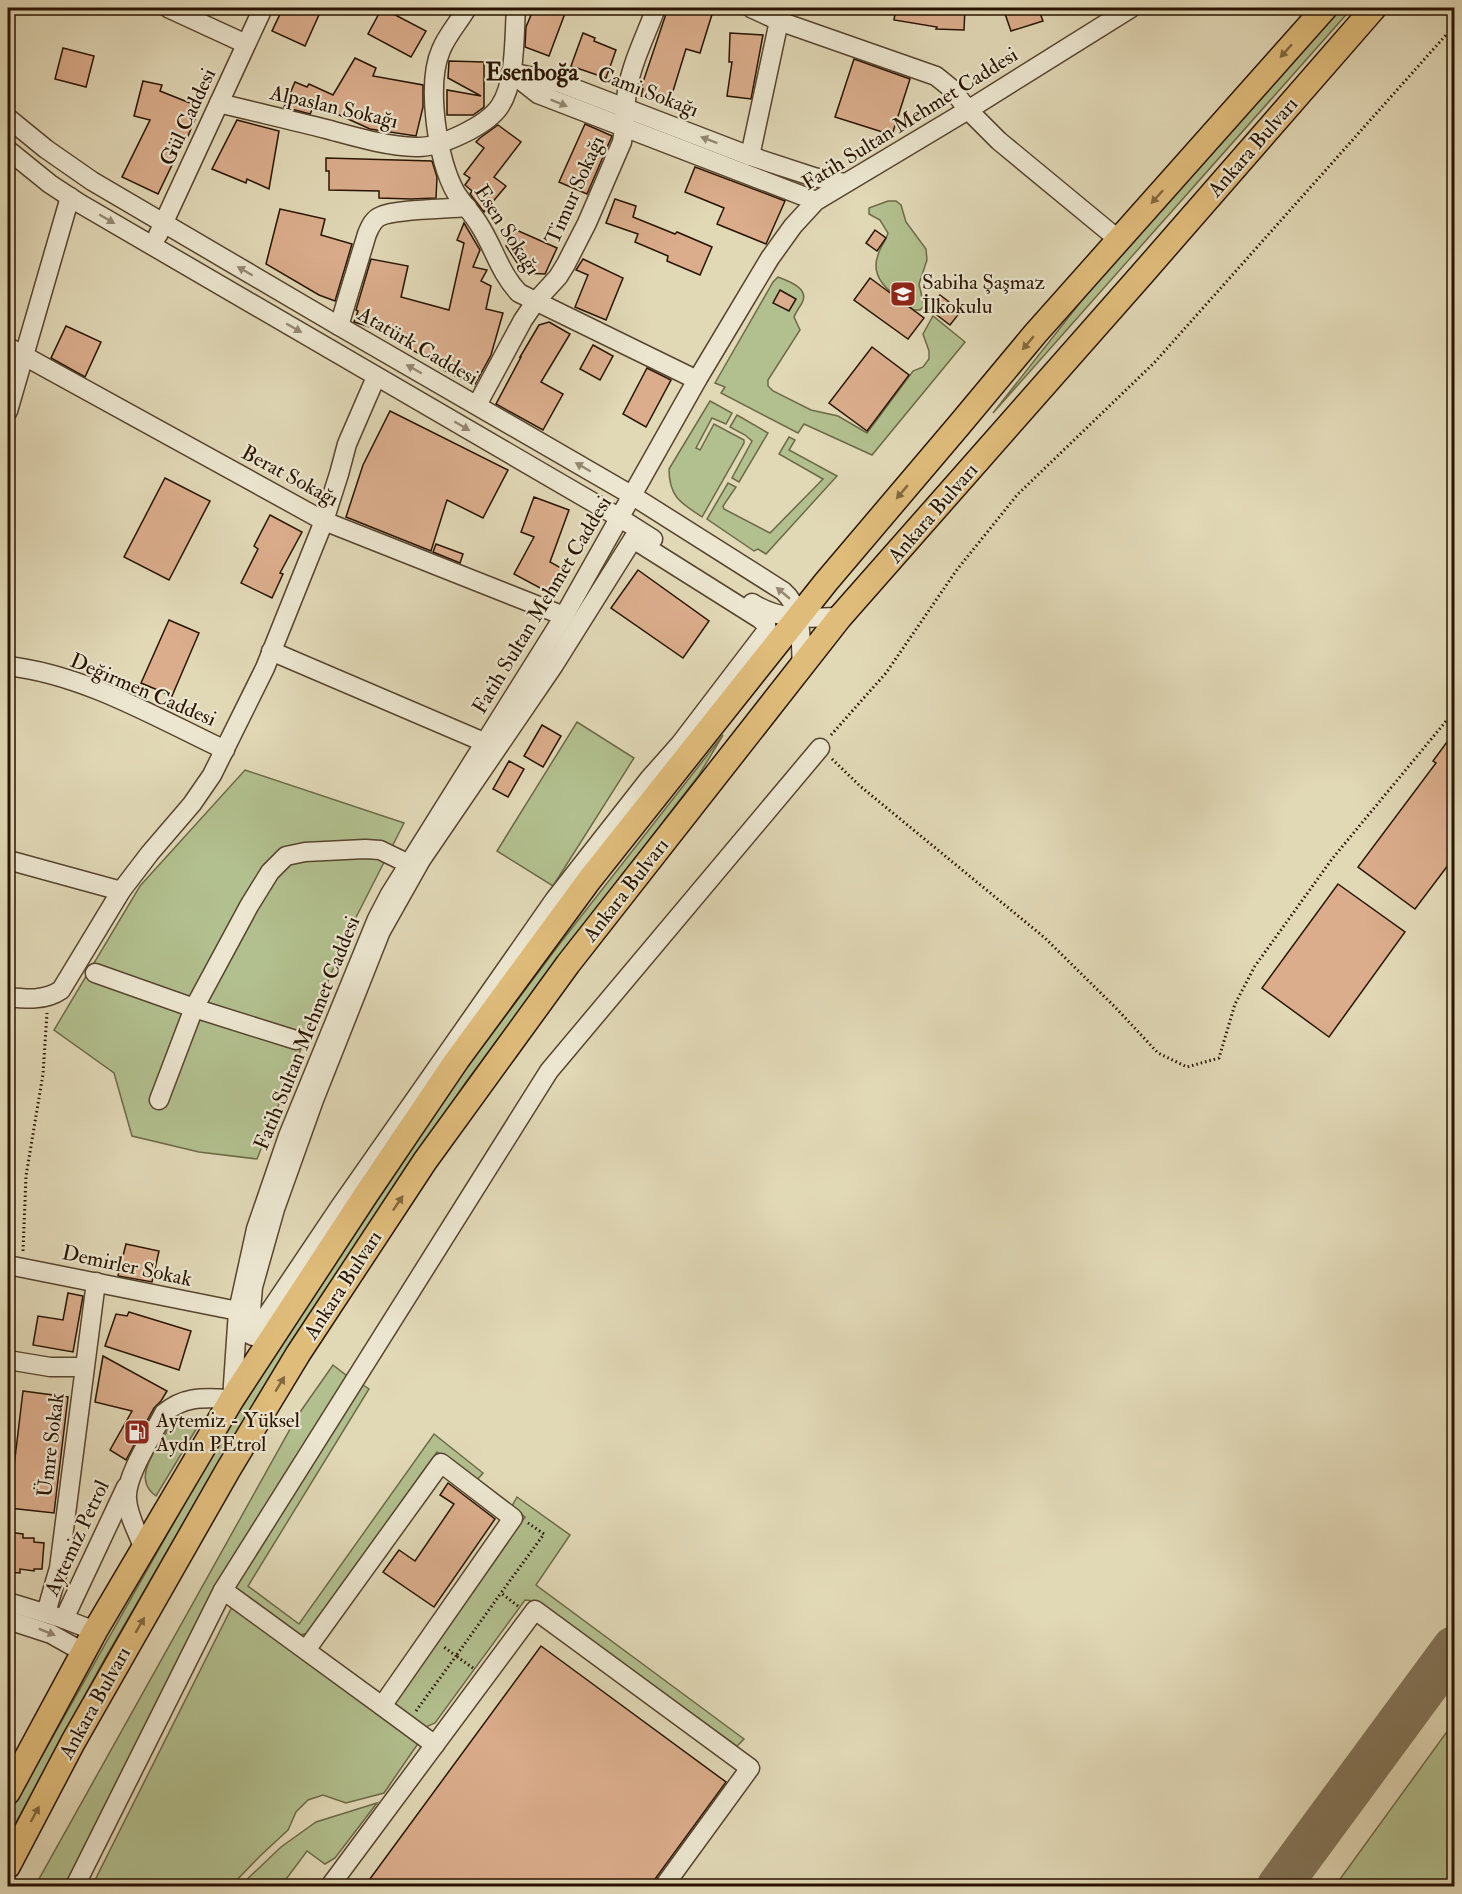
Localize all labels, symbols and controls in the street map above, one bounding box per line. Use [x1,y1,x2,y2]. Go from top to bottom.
street label: Fatih Sultan Mehmet Caddesi [797,41,1023,197]
one-way arrow [1280,43,1293,58]
district label: Esenboğa [486,57,580,88]
street label: Cami Sokağı [594,60,703,124]
street label: Gül Caddesi [154,64,222,170]
street label: Alpaslan Sokağı [266,79,401,135]
street label: Ankara Bulvarı [1201,91,1304,204]
one-way arrow [551,98,569,108]
street label: Timur Sokağı [539,131,611,249]
one-way arrow [700,135,718,145]
street label: Esen Sokağı [468,180,546,281]
one-way arrow [1151,189,1164,204]
one-way arrow [99,214,115,225]
one-way arrow [237,267,254,277]
place label: Sabiha Şaşmaz İlkokulu [922,269,1045,320]
school or university icon: Sabiha Şaşmaz İlkokulu [888,279,918,309]
street label: Atatürk Caddesi [352,300,483,392]
one-way arrow [286,323,302,334]
one-way arrow [1021,335,1034,351]
one-way arrow [405,364,422,374]
one-way arrow [454,421,470,432]
street label: Berat Sokağı [237,439,344,513]
street label: Ankara Bulvarı [881,457,984,570]
one-way arrow [575,461,591,472]
one-way arrow [896,484,909,499]
street label: Fatih Sultan Mehmet Caddesi [466,491,618,719]
one-way arrow [775,586,791,599]
street label: Değirmen Caddesi [66,647,220,733]
street label: Ankara Bulvarı [576,832,675,948]
street label: Fatih Sultan Mehmet Caddesi [248,912,366,1154]
one-way arrow [392,1194,403,1211]
street label: Ankara Bulvarı [297,1225,388,1345]
street label: Demirler Sokak [60,1239,194,1293]
one-way arrow [275,1376,286,1392]
street label: Ümre Sokak [31,1391,71,1499]
place label: Aytemiz - Yüksel Aydın PEtrol [155,1407,301,1458]
fuel station icon: Aytemiz - Yüksel Aydın PEtrol [122,1417,152,1447]
street label: Aytemiz Petrol [38,1475,116,1601]
one-way arrow [134,1617,145,1633]
one-way arrow [38,1628,56,1637]
street label: Ankara Bulvarı [53,1642,137,1765]
one-way arrow [30,1805,40,1822]

